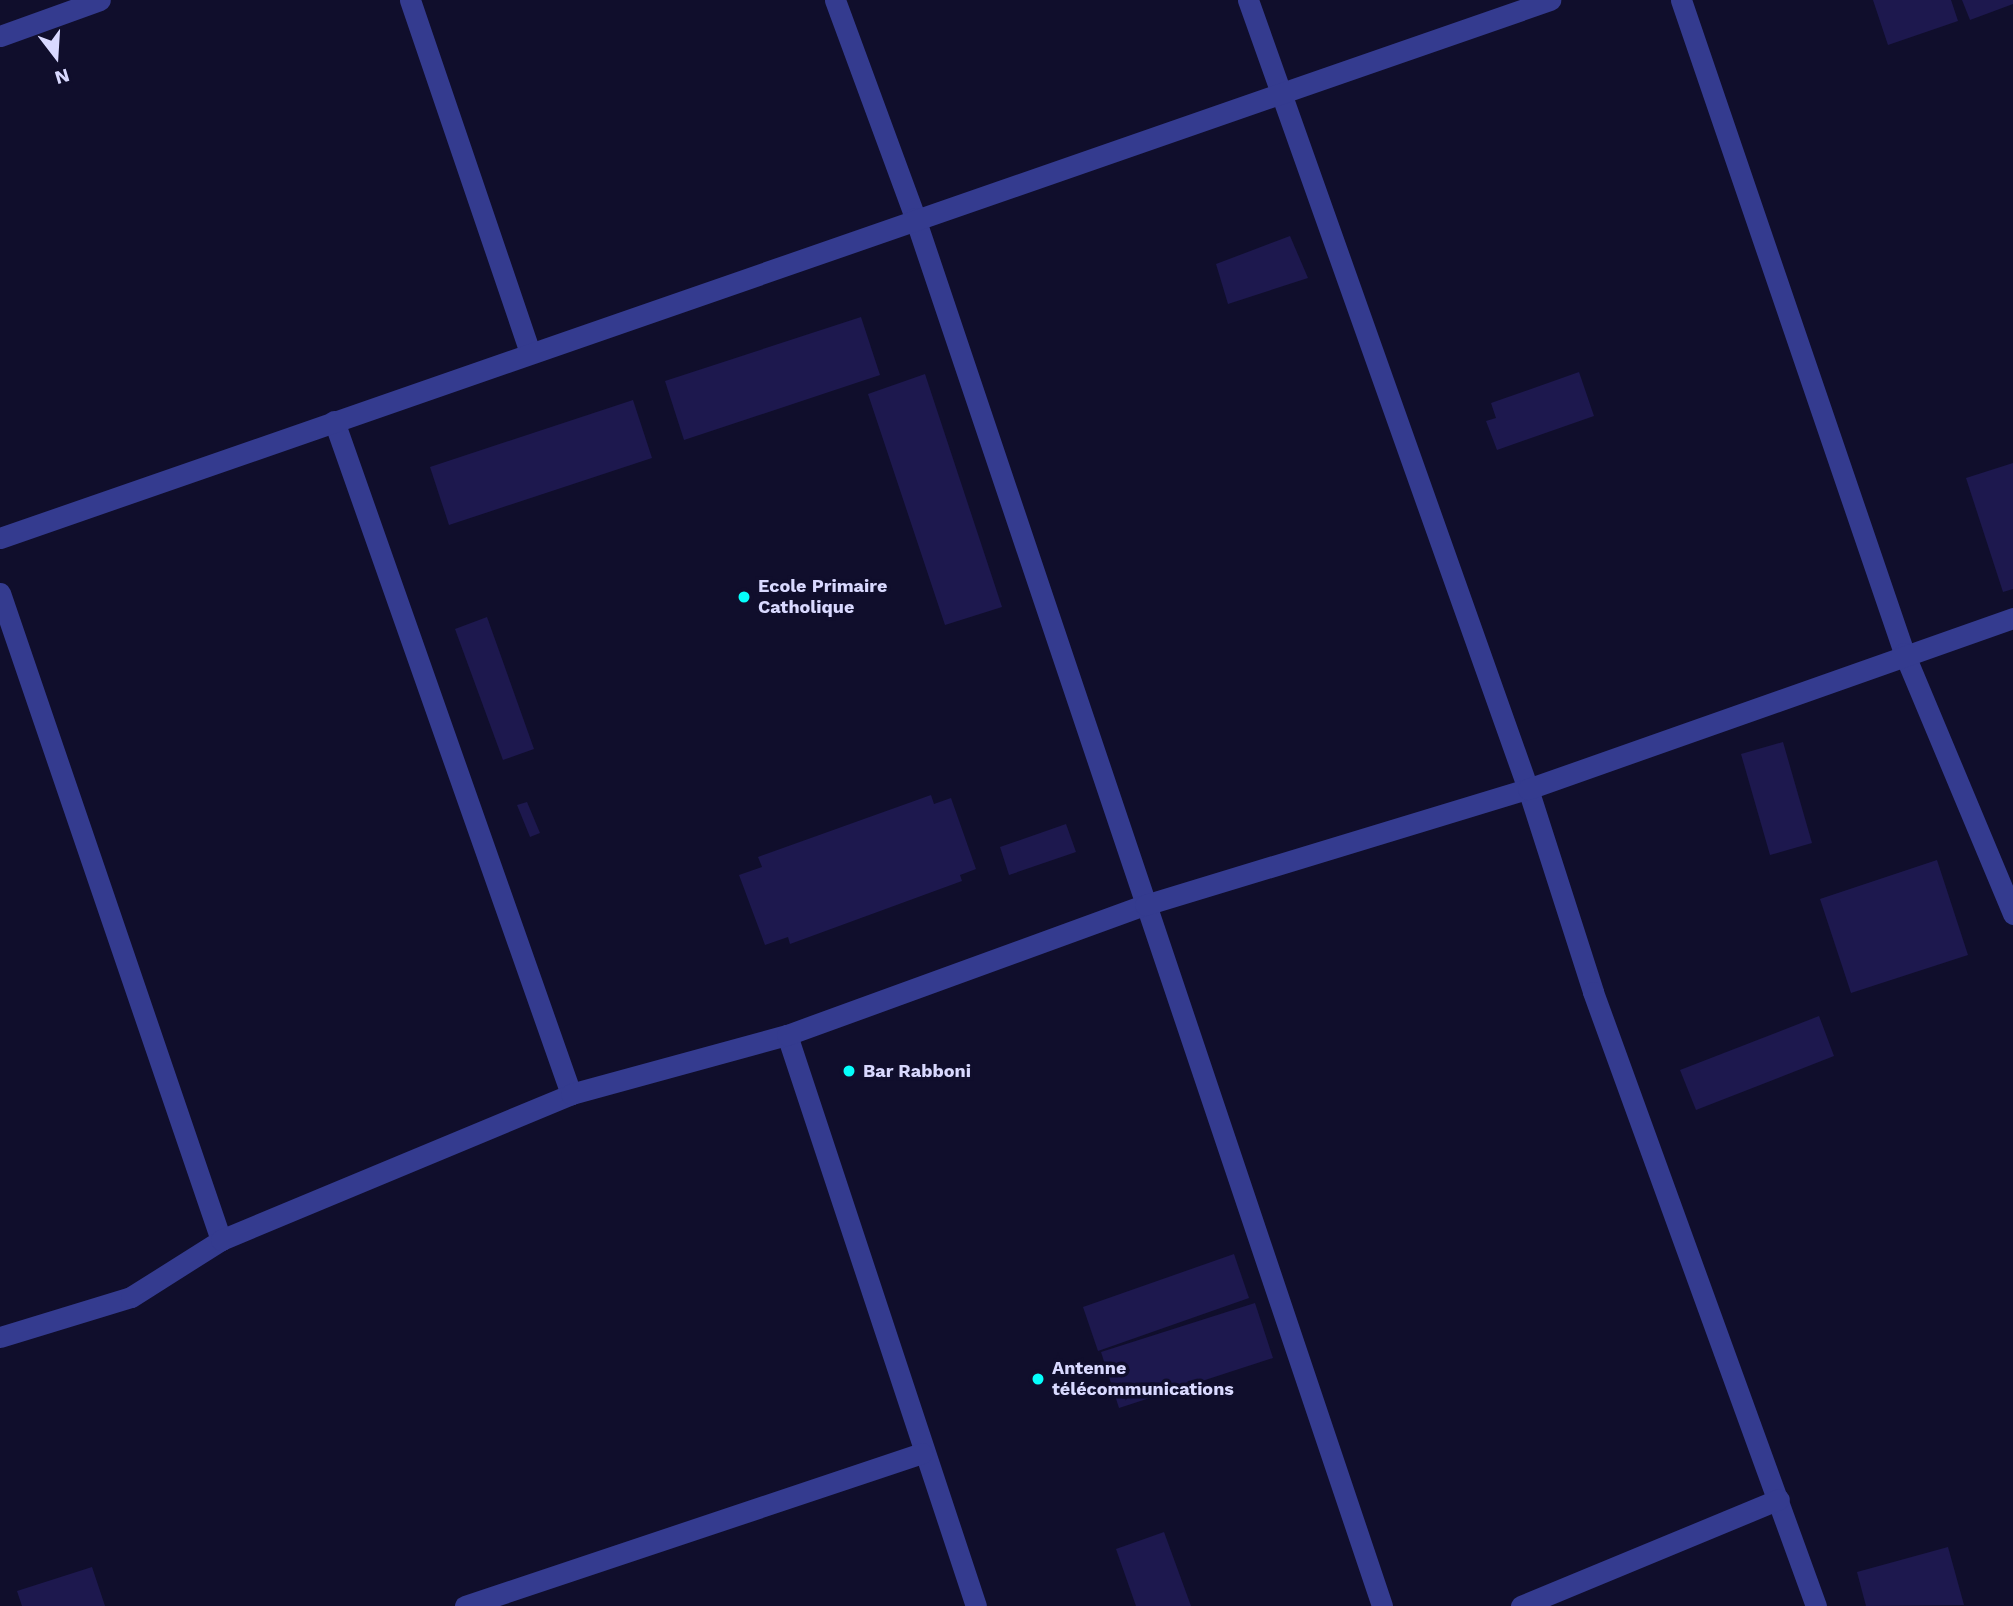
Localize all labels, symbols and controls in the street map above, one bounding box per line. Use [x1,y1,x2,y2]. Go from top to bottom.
north arrow [21,21,91,91]
text: N [52,64,72,90]
place label: Ecole Primaire Catholique [758,576,887,618]
marker: Ecole Primaire Catholique [736,589,752,605]
place label: Bar Rabboni [863,1060,971,1082]
marker: Bar Rabboni [841,1063,857,1079]
place label: Antenne télécommunications [1052,1358,1234,1400]
marker: Antenne télécommunications [1030,1371,1046,1387]

